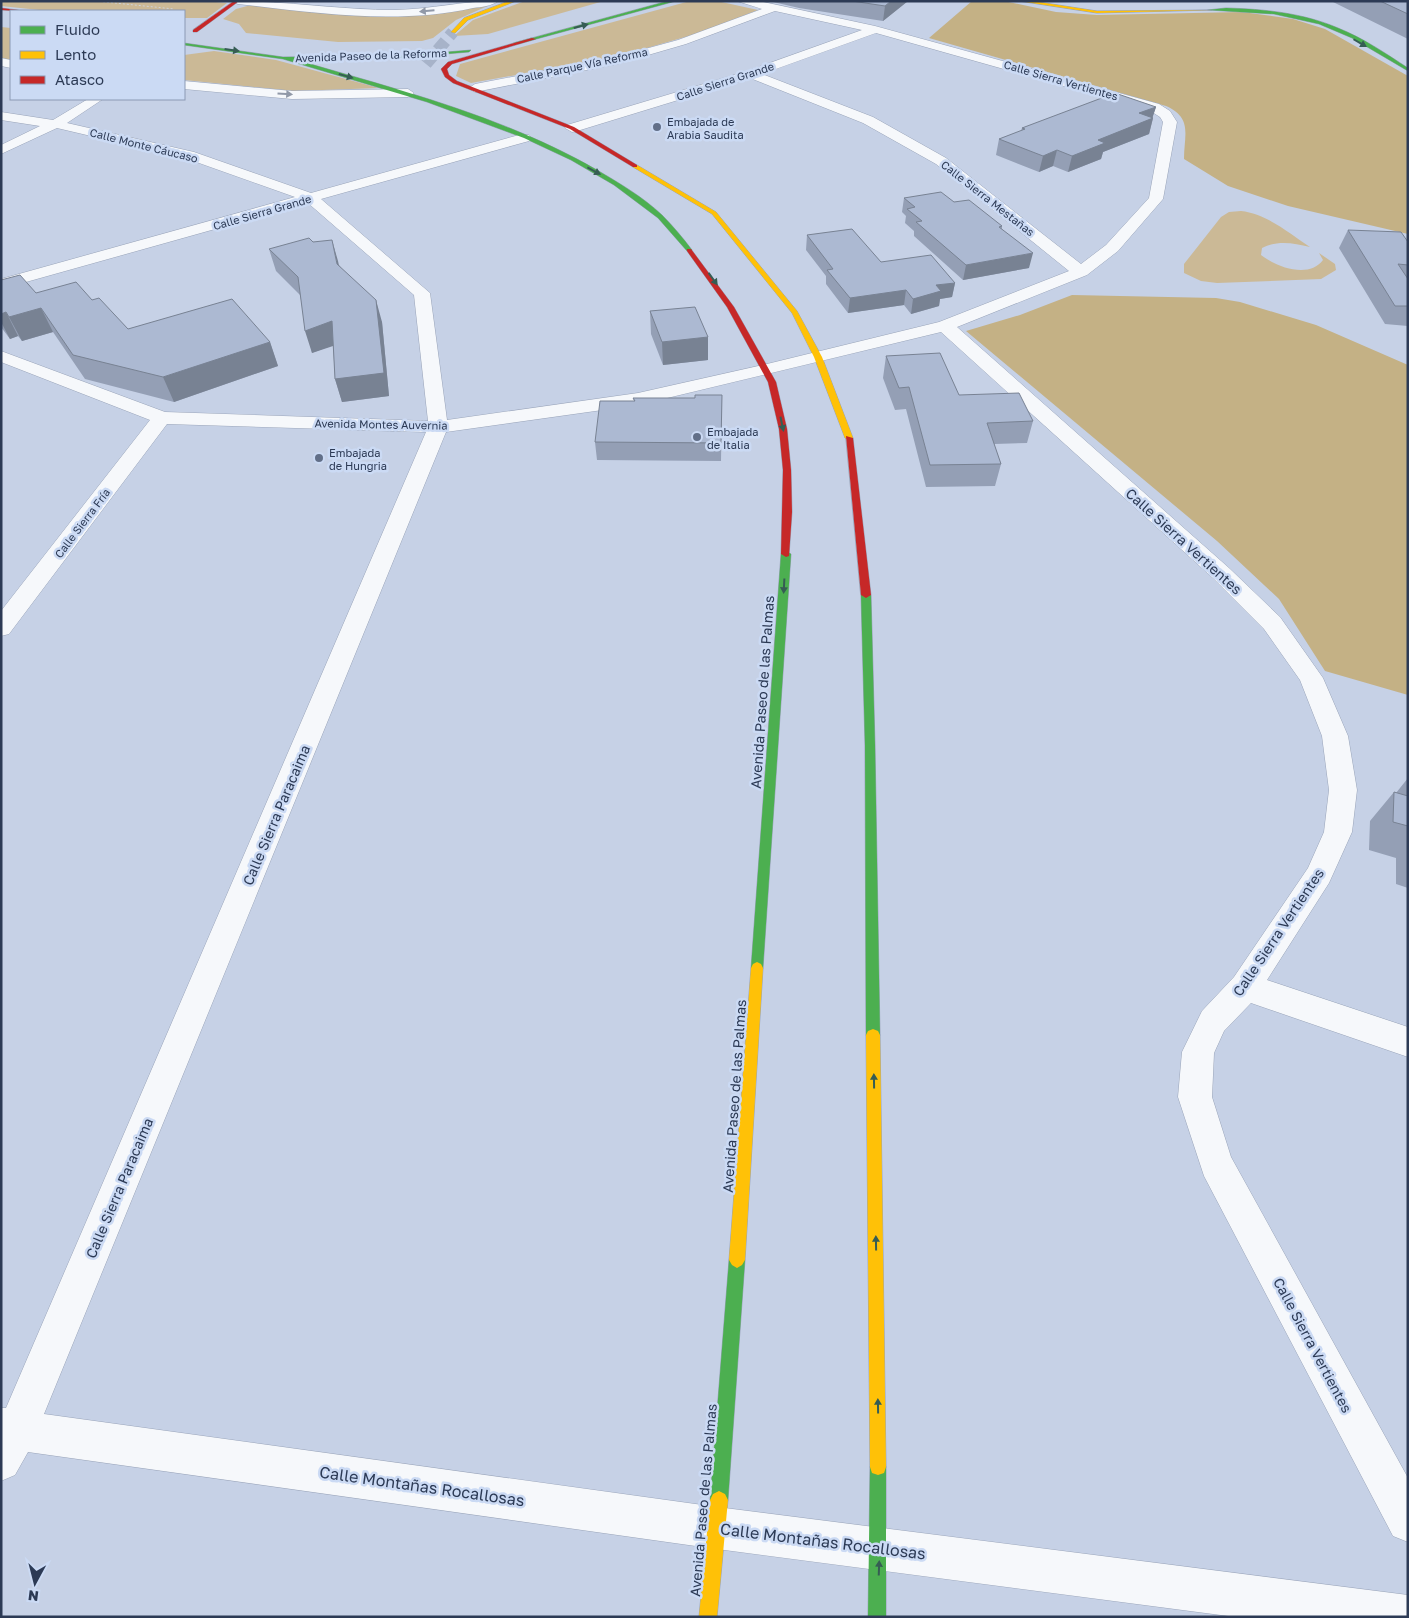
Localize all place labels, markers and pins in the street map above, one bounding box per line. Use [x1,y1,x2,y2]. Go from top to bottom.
place label: Embajada de Arabia Saudita [667,115,744,141]
marker: Embajada de Arabia Saudita [651,121,663,133]
place label: Embajada de Italia [707,425,759,451]
marker: Embajada de Italia [691,431,703,443]
place label: Embajada de Hungria [329,446,387,472]
marker: Embajada de Hungria [313,452,325,464]

